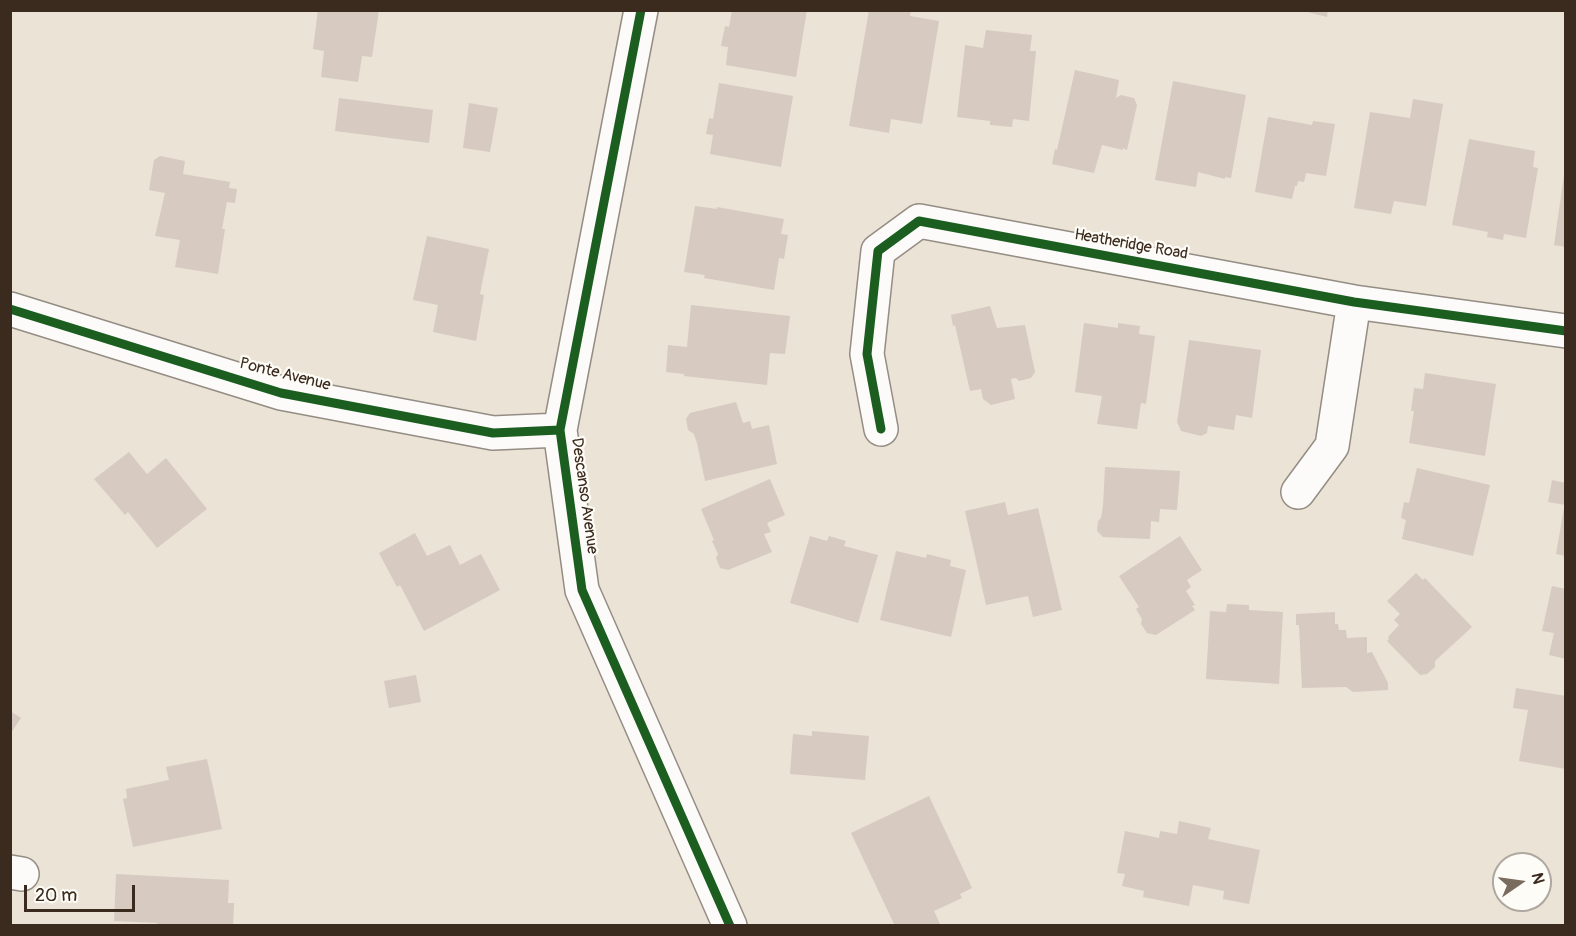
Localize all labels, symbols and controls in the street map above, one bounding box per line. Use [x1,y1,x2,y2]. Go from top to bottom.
street label: Heatheridge Road [1073,226,1189,264]
street label: Ponte Avenue [237,354,333,396]
street label: Descanso Avenue [566,437,602,555]
north arrow [1492,852,1552,912]
text: N [1527,871,1549,886]
scale bar [27,873,138,911]
text: 20 m [35,884,77,907]

